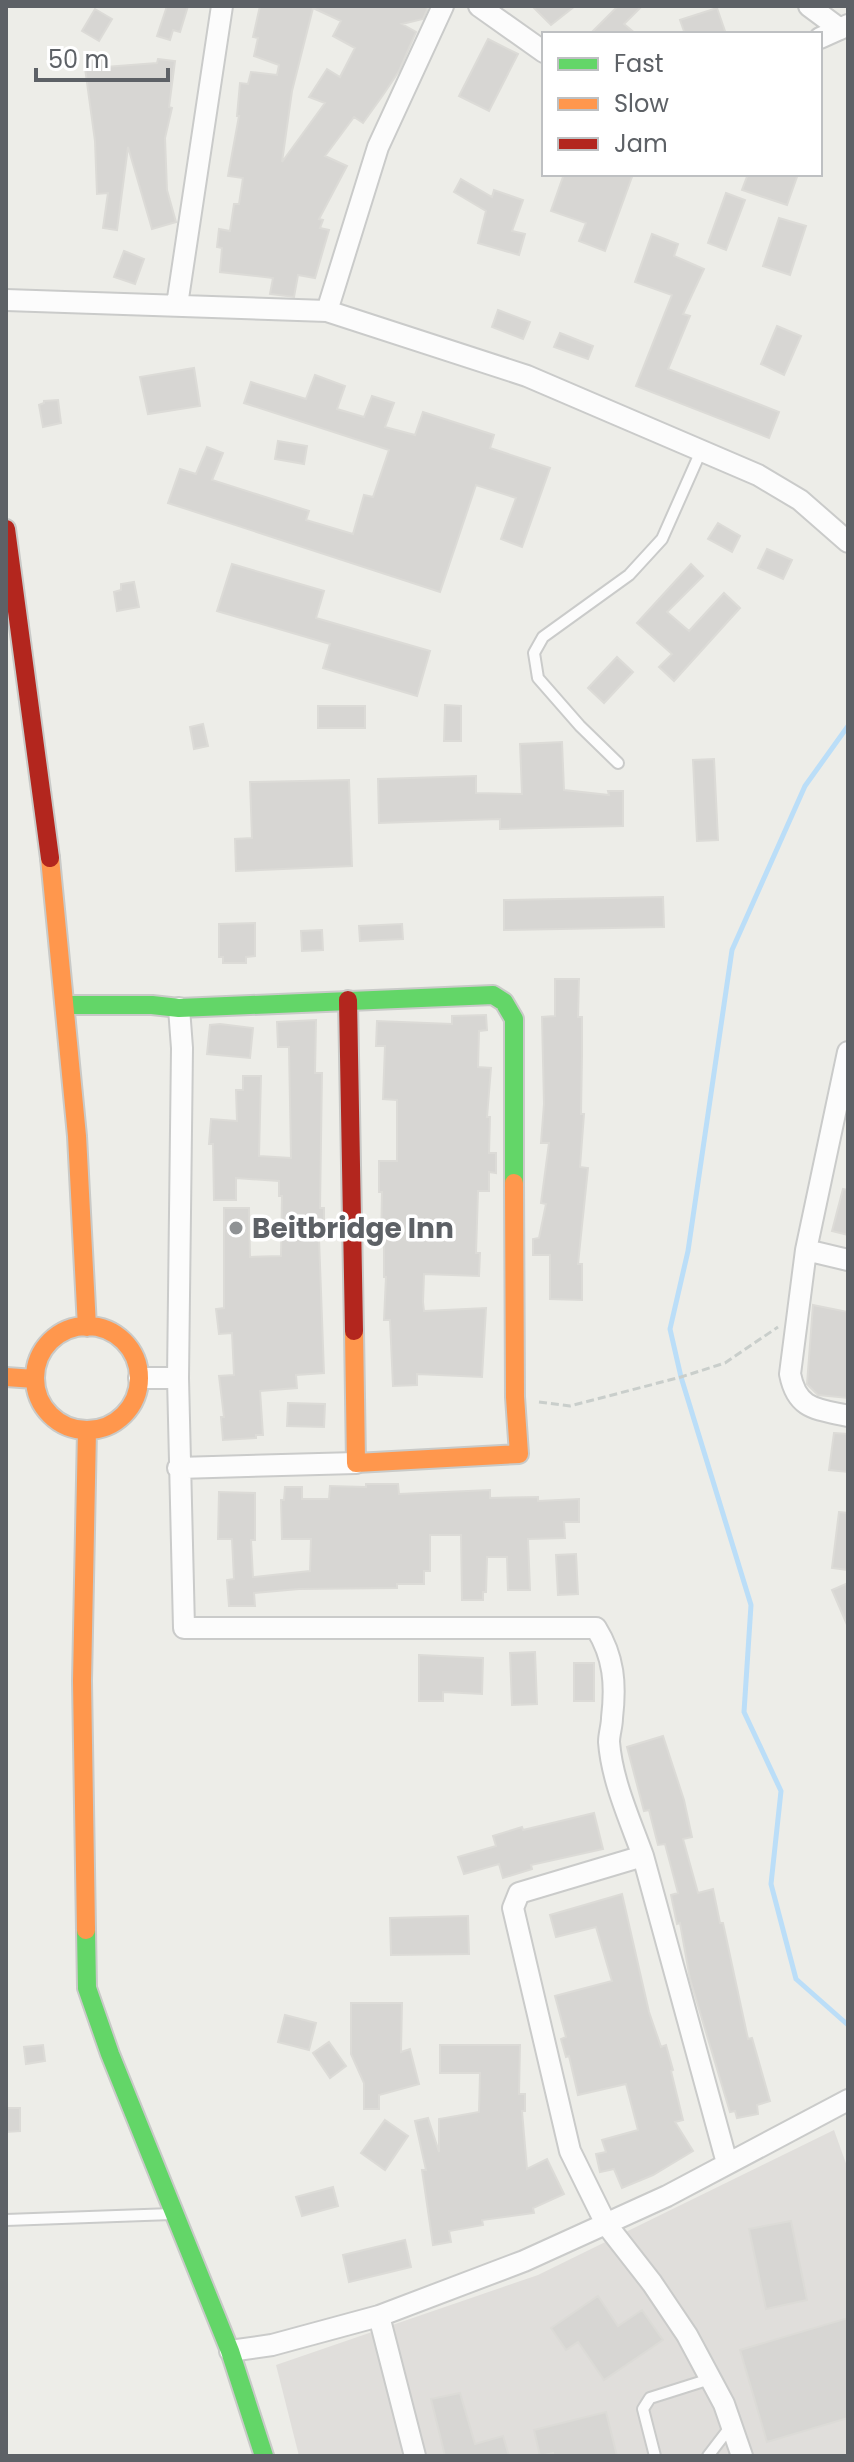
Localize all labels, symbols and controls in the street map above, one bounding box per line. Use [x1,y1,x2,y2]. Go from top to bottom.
scale bar [36,32,168,82]
legend [542,32,822,176]
text: 50 m [48,43,109,76]
text: Fast [614,47,664,80]
text: Slow [614,87,669,120]
text: Jam [614,127,668,160]
place label: Beitbridge Inn [252,1209,454,1248]
marker: Beitbridge Inn [227,1219,245,1237]

